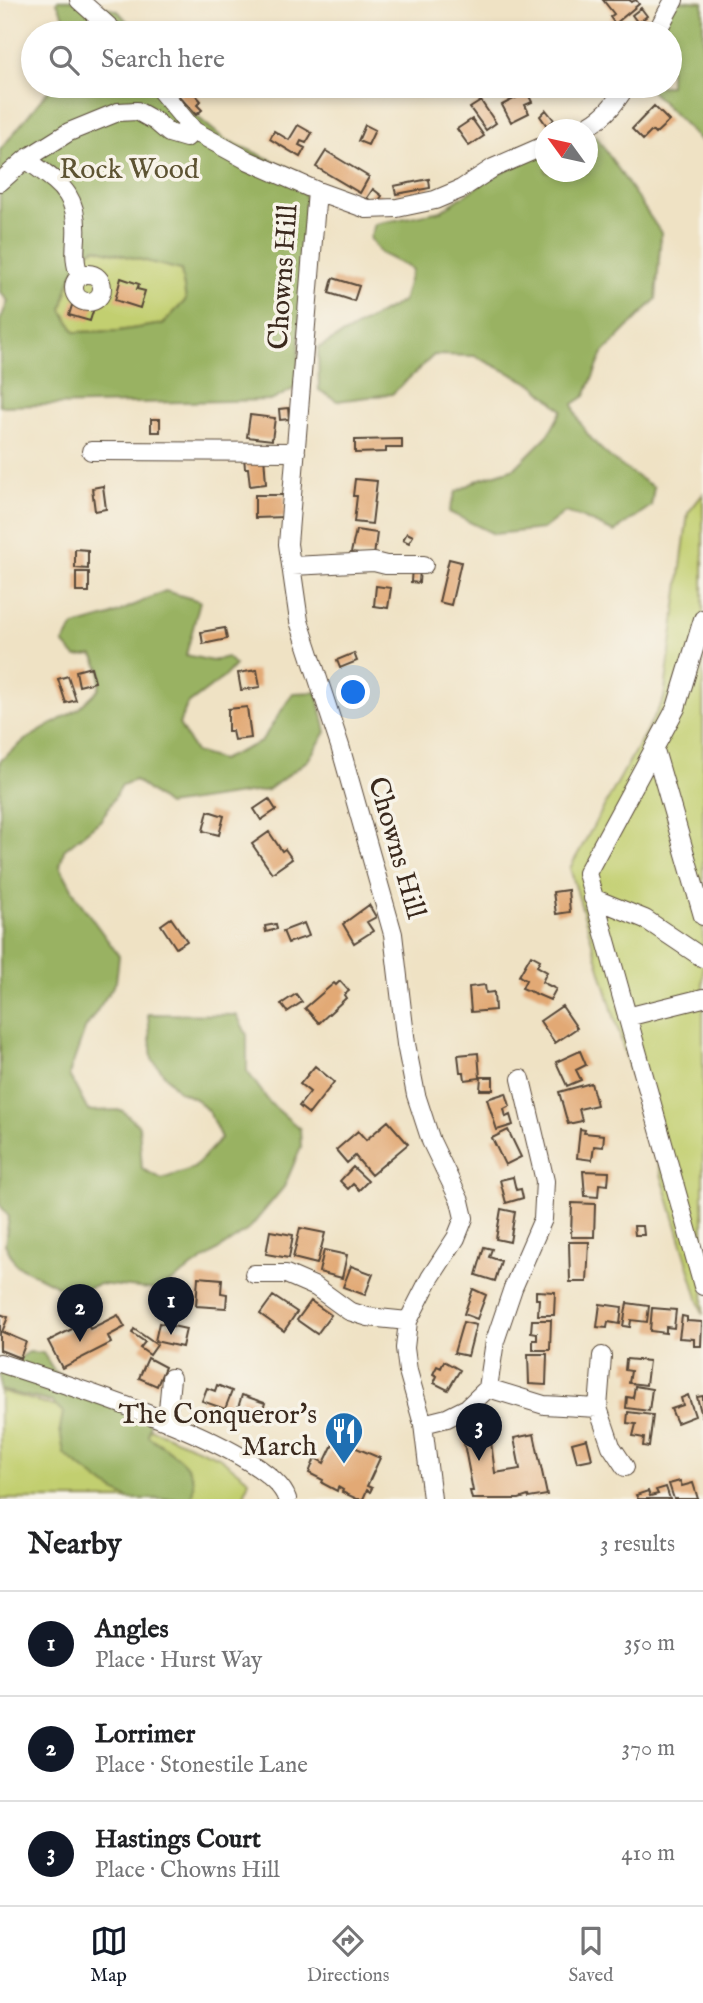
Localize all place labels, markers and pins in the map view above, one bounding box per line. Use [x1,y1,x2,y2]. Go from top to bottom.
pin: 1 [148,1277,194,1335]
pin: 2 [57,1284,103,1342]
place label: The Conqueror's March [119,1398,317,1465]
pin: 3 [456,1403,502,1461]
restaurant icon: The Conqueror's March [323,1410,365,1465]

